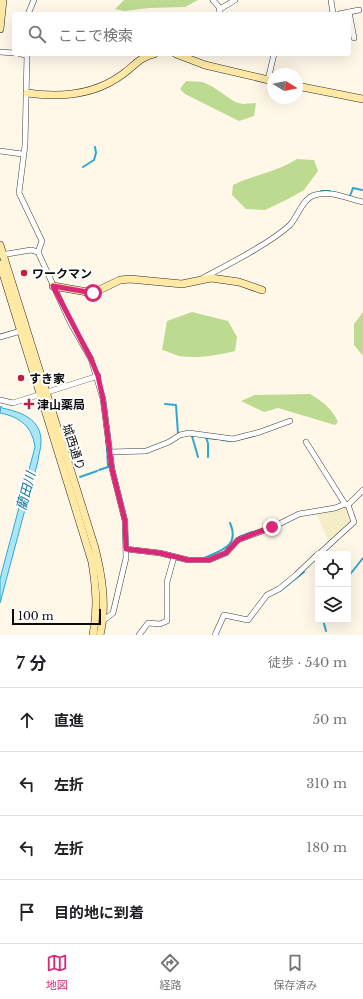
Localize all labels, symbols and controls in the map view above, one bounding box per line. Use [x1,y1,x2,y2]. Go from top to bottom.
search box [12,12,351,56]
icon: search [26,23,48,45]
text: ここで検索 [58,26,133,45]
north arrow [267,68,303,104]
place label: ワークマン [32,266,92,281]
marker: ワークマン [19,268,29,278]
route start [84,284,102,302]
place label: すき家 [29,371,65,386]
marker: すき家 [16,373,26,383]
place label: 津山薬局 [37,397,85,412]
marker: 津山薬局 [24,399,34,409]
street label: 城西通り [59,422,89,472]
water label: 藺田川 [13,468,40,512]
route end [263,518,281,536]
map controls [315,551,351,623]
button: locate [315,551,351,587]
button: layers [315,587,351,623]
scale bar [12,607,101,626]
text: 100 m [18,609,54,623]
text: 7 分 [16,653,46,674]
text: 徒歩 · 540 m [268,654,347,671]
icon: ahead [16,709,38,731]
text: 直進 [54,711,84,730]
text: 50 m [313,711,347,728]
icon: left [16,773,38,795]
text: 左折 [54,775,84,794]
text: 310 m [306,775,347,792]
icon: left [16,837,38,859]
text: 左折 [54,839,84,858]
text: 180 m [306,839,347,856]
icon: arrive [16,901,38,923]
text: 目的地に到着 [54,903,144,922]
tab: 地図 [46,952,68,992]
tab: 経路 [159,952,181,992]
tab: 保存済み [273,952,317,992]

